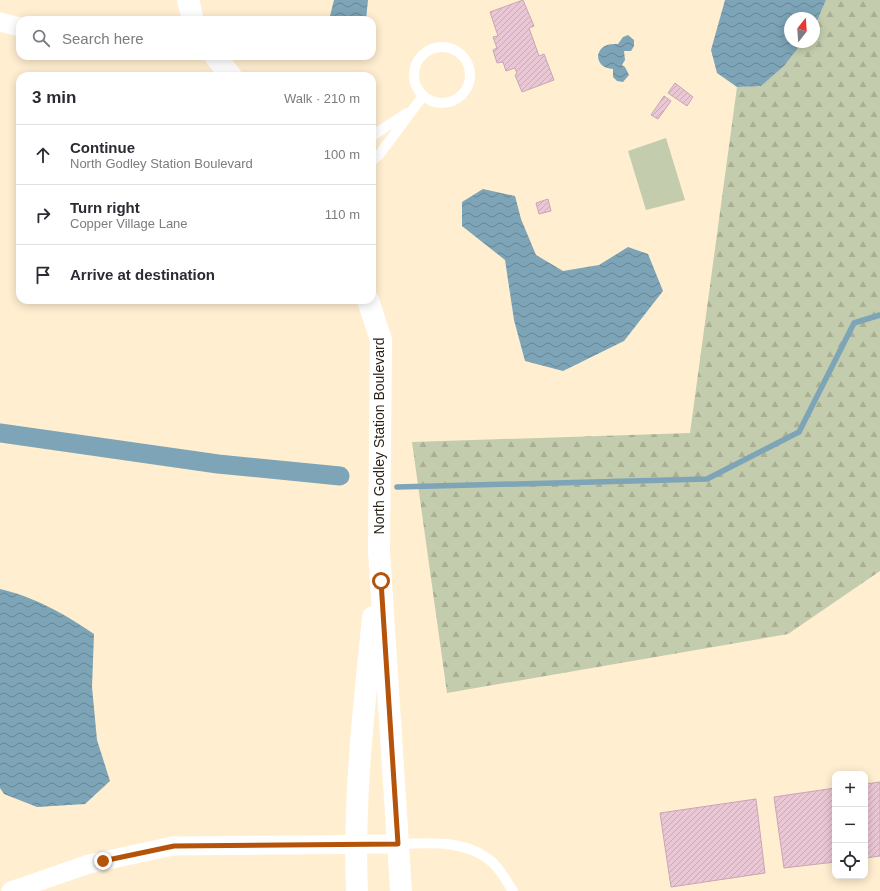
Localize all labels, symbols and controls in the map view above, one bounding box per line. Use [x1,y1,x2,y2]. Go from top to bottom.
north arrow [784,12,820,48]
search box [16,16,376,60]
icon: search [30,27,52,49]
text: Search here [62,30,144,47]
text: 3 min [32,88,76,107]
text: Walk · 210 m [284,91,360,106]
text: Continue [70,139,135,156]
icon: ahead [32,144,54,166]
text: 100 m [324,147,360,162]
text: North Godley Station Boulevard [70,156,253,171]
text: Turn right [70,199,140,216]
icon: right [32,204,54,226]
text: 110 m [325,207,360,222]
text: Copper Village Lane [70,216,188,231]
icon: arrive [32,264,54,286]
text: Arrive at destination [70,266,215,283]
street label: North Godley Station Boulevard [371,338,387,534]
route start [372,572,390,590]
map controls [832,771,868,879]
button: + [832,771,868,807]
button: − [832,807,868,843]
button: locate [832,843,868,879]
route end [94,852,112,870]

